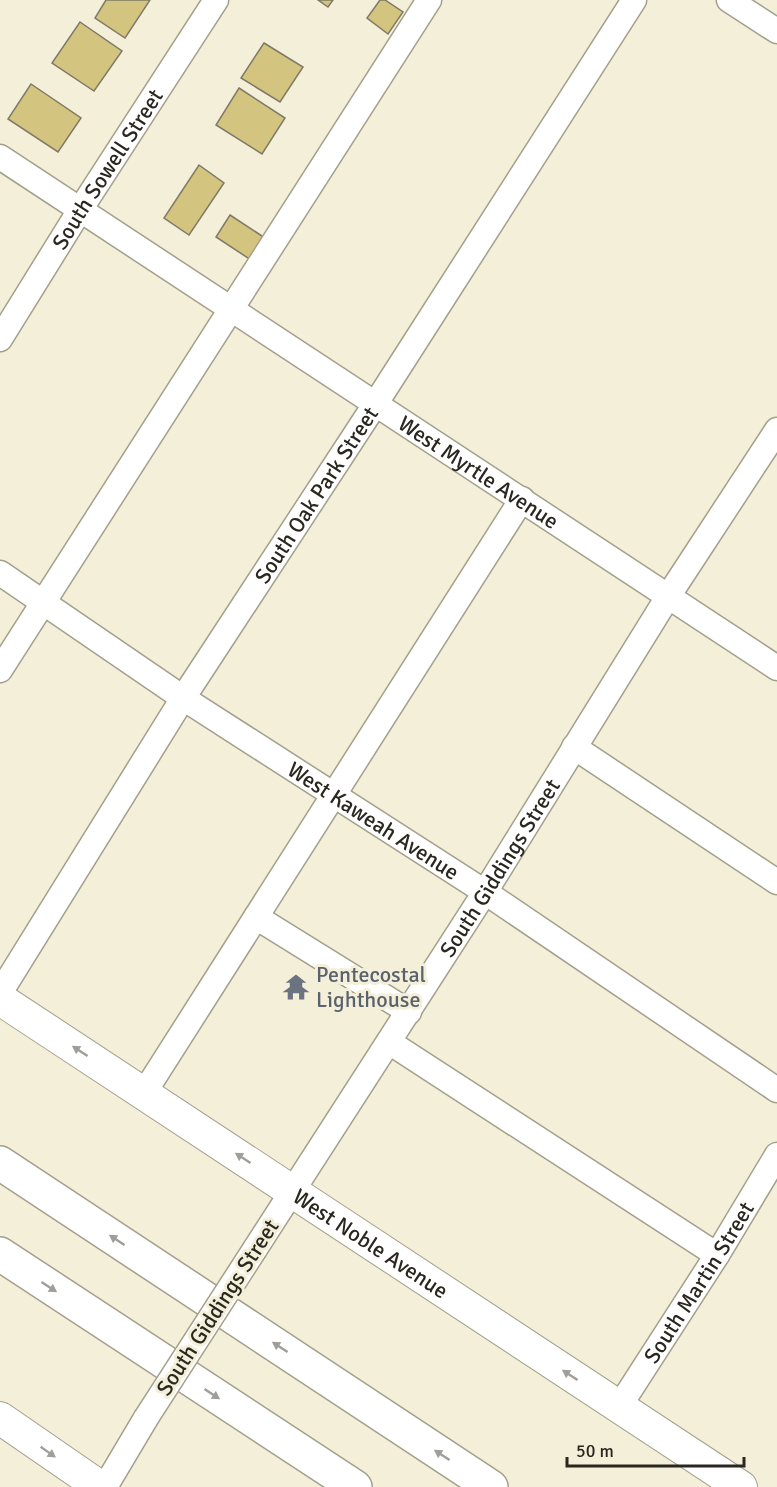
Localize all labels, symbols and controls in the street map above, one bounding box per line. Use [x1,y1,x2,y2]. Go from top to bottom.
street label: South Sowell Street [46,84,169,254]
street label: South Oak Park Street [249,401,384,589]
street label: West Myrtle Avenue [393,410,564,535]
street label: West Kaweah Avenue [282,756,464,886]
street label: South Giddings Street [434,774,566,962]
place label: Pentecostal Lighthouse [316,961,426,1013]
temple icon: Pentecostal Lighthouse [281,972,311,1002]
one-way arrow [72,1046,88,1057]
one-way arrow [235,1153,251,1164]
street label: West Noble Avenue [288,1183,453,1304]
street label: South Martin Street [638,1197,760,1368]
street label: South Giddings Street [150,1214,285,1401]
one-way arrow [109,1235,125,1246]
one-way arrow [41,1281,57,1292]
one-way arrow [271,1342,288,1353]
one-way arrow [562,1369,579,1380]
one-way arrow [204,1388,220,1399]
scale bar [567,1430,744,1468]
text: 50 m [576,1440,614,1462]
one-way arrow [40,1446,57,1457]
one-way arrow [435,1449,451,1461]

